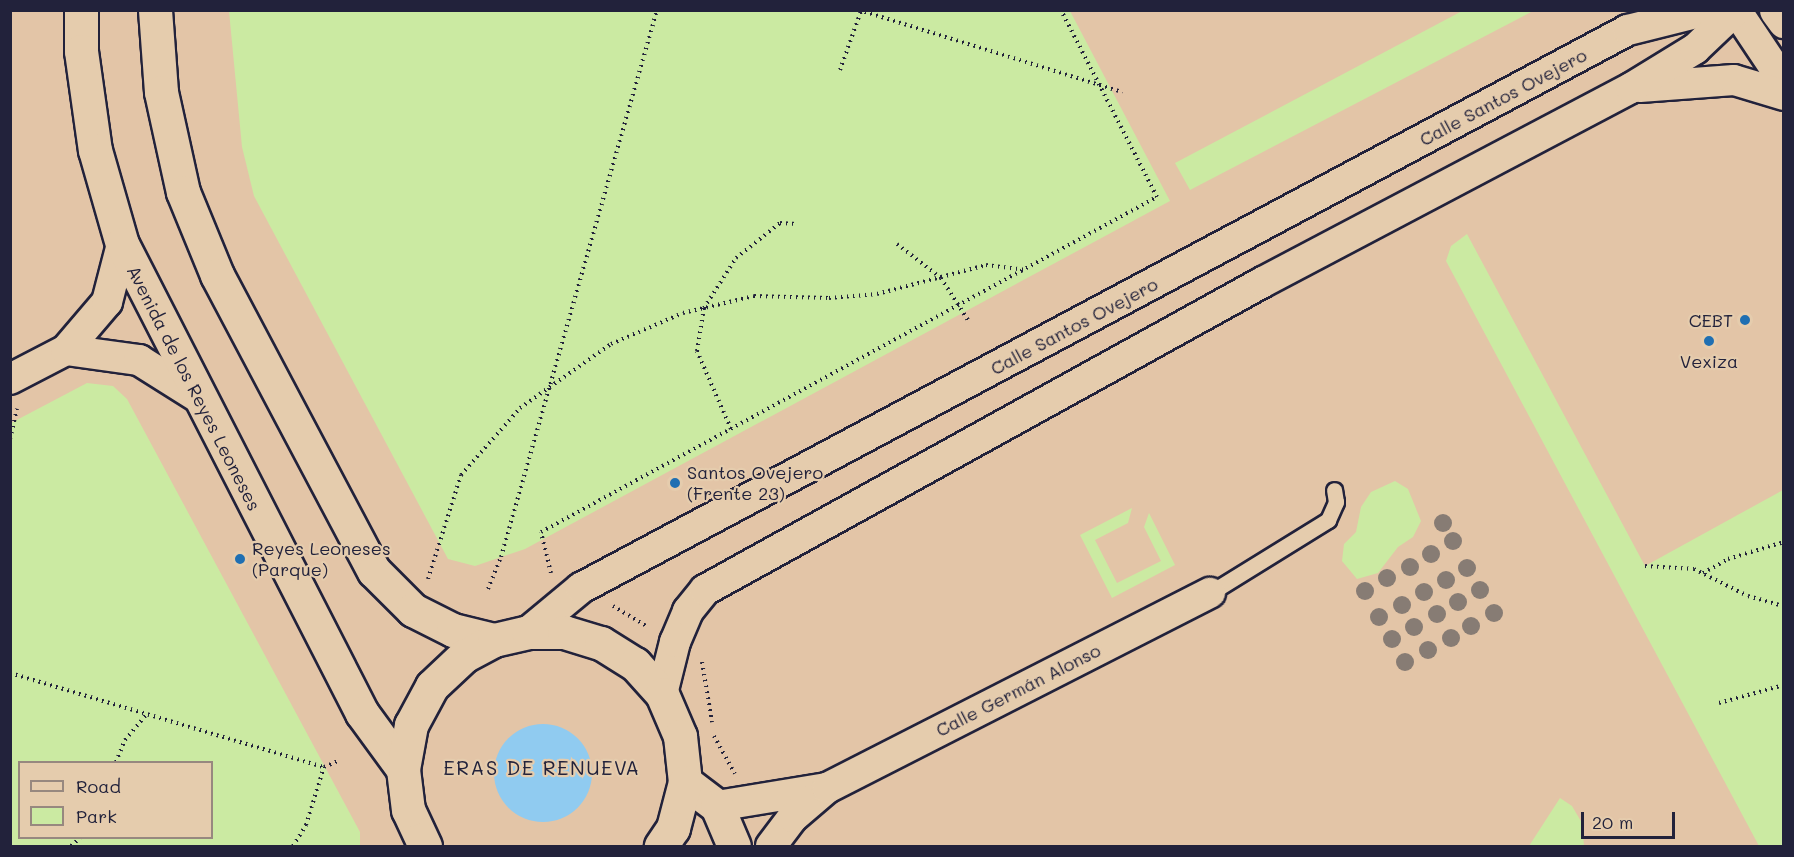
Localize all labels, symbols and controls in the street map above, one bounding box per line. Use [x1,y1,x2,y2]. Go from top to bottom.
street label: Calle Santos Ovejero [1416,44,1590,150]
street label: Avenida de los Reyes Leoneses [123,262,265,514]
street label: Calle Santos Ovejero [987,273,1161,379]
place label: CEBT [1689,309,1733,331]
marker: CEBT [1738,313,1752,327]
marker: Vexiza [1702,334,1716,348]
place label: Vexiza [1680,350,1738,372]
place label: Santos Ovejero (Frente 23) [687,462,823,504]
marker: Santos Ovejero (Frente 23) [668,476,682,490]
place label: Reyes Leoneses (Parque) [252,538,391,580]
marker: Reyes Leoneses (Parque) [233,552,247,566]
street label: Calle Germán Alonso [932,639,1104,741]
district label: ERAS DE RENUEVA [443,755,641,779]
legend [18,761,213,839]
text: Road [76,774,121,798]
scale bar [1584,800,1678,838]
text: Park [76,804,117,828]
text: 20 m [1592,810,1633,834]

